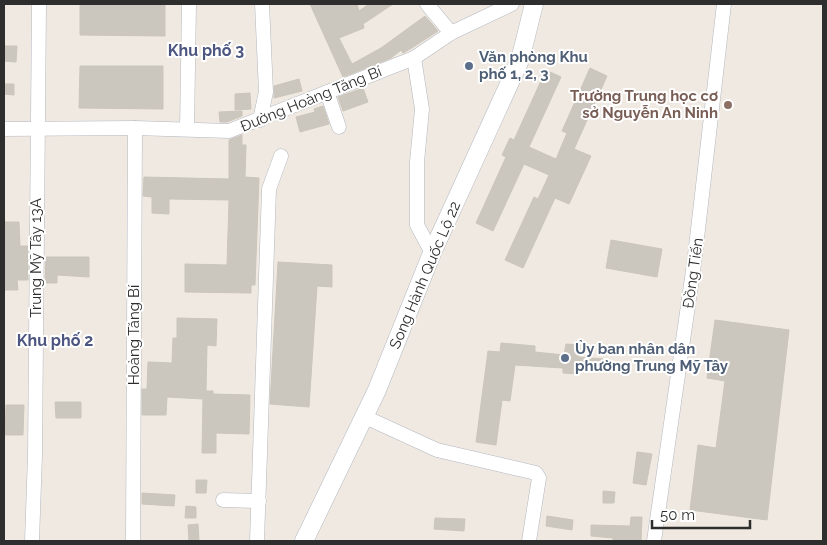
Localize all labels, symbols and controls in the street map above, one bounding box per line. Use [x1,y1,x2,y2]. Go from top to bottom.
district label: Khu phố 3 [168,41,244,60]
place label: Văn phòng Khu phố 1, 2, 3 [479,48,588,83]
marker: Văn phòng Khu phố 1, 2, 3 [463,60,475,72]
street label: Đường Hoàng Tăng Bí [238,62,385,136]
place label: Trường Trung học cơ sở Nguyễn An Ninh [570,87,718,122]
marker: Trường Trung học cơ sở Nguyễn An Ninh [722,99,734,111]
street label: Trung Mỹ Tây 13A [27,198,45,318]
street label: Song Hành Quốc Lộ 22 [386,198,464,352]
street label: Đồng Tiến [679,237,707,309]
street label: Hoàng Tăng Bí [125,284,143,385]
district label: Khu phố 2 [17,331,93,350]
place label: Ủy ban nhân dân phường Trung Mỹ Tây [575,340,729,375]
marker: Ủy ban nhân dân phường Trung Mỹ Tây [559,352,571,364]
scale bar [652,498,750,530]
text: 50 m [660,506,695,524]

